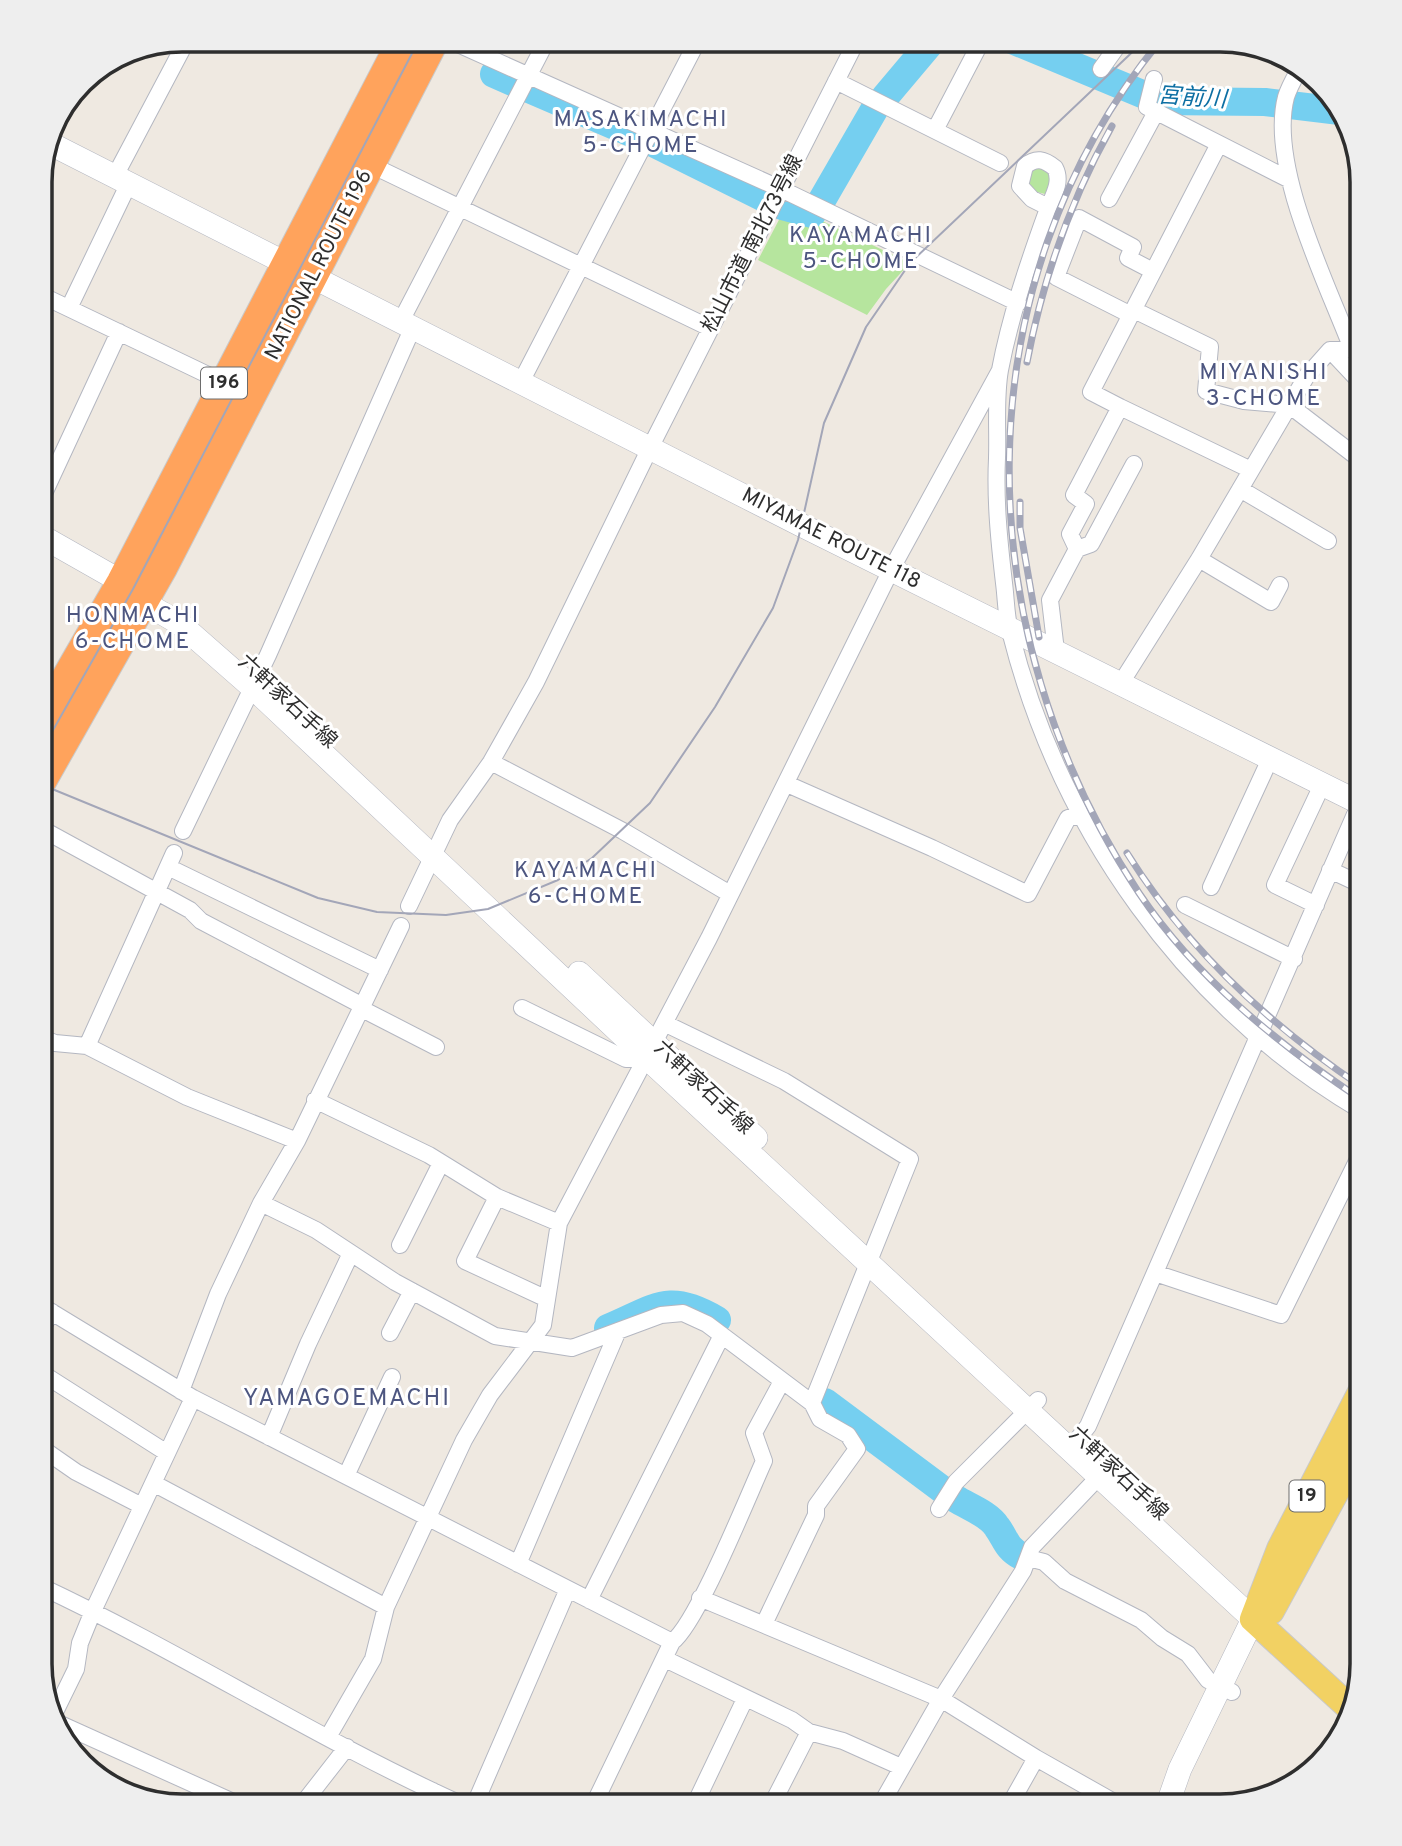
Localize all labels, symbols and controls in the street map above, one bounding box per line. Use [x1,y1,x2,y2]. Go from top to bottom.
water label: 宮前川 [1157,82,1230,116]
district label: MASAKIMACHI 5-CHOME [554,106,728,161]
street label: 松山市道 南北73号線 [696,150,810,338]
street label: NATIONAL ROUTE 196 [259,165,379,365]
district label: KAYAMACHI 5-CHOME [789,222,933,277]
district label: MIYANISHI 3-CHOME [1199,359,1329,414]
road number: 196 [201,368,247,398]
street label: MIYAMAE ROUTE 118 [737,482,925,596]
district label: HONMACHI 6-CHOME [66,602,200,657]
street label: 六軒家石手線 [232,649,342,755]
district label: KAYAMACHI 6-CHOME [514,857,658,912]
street label: 六軒家石手線 [648,1035,758,1141]
district label: YAMAGOEMACHI [243,1384,451,1414]
street label: 六軒家石手線 [1063,1421,1173,1527]
road number: 19 [1290,1480,1324,1512]

